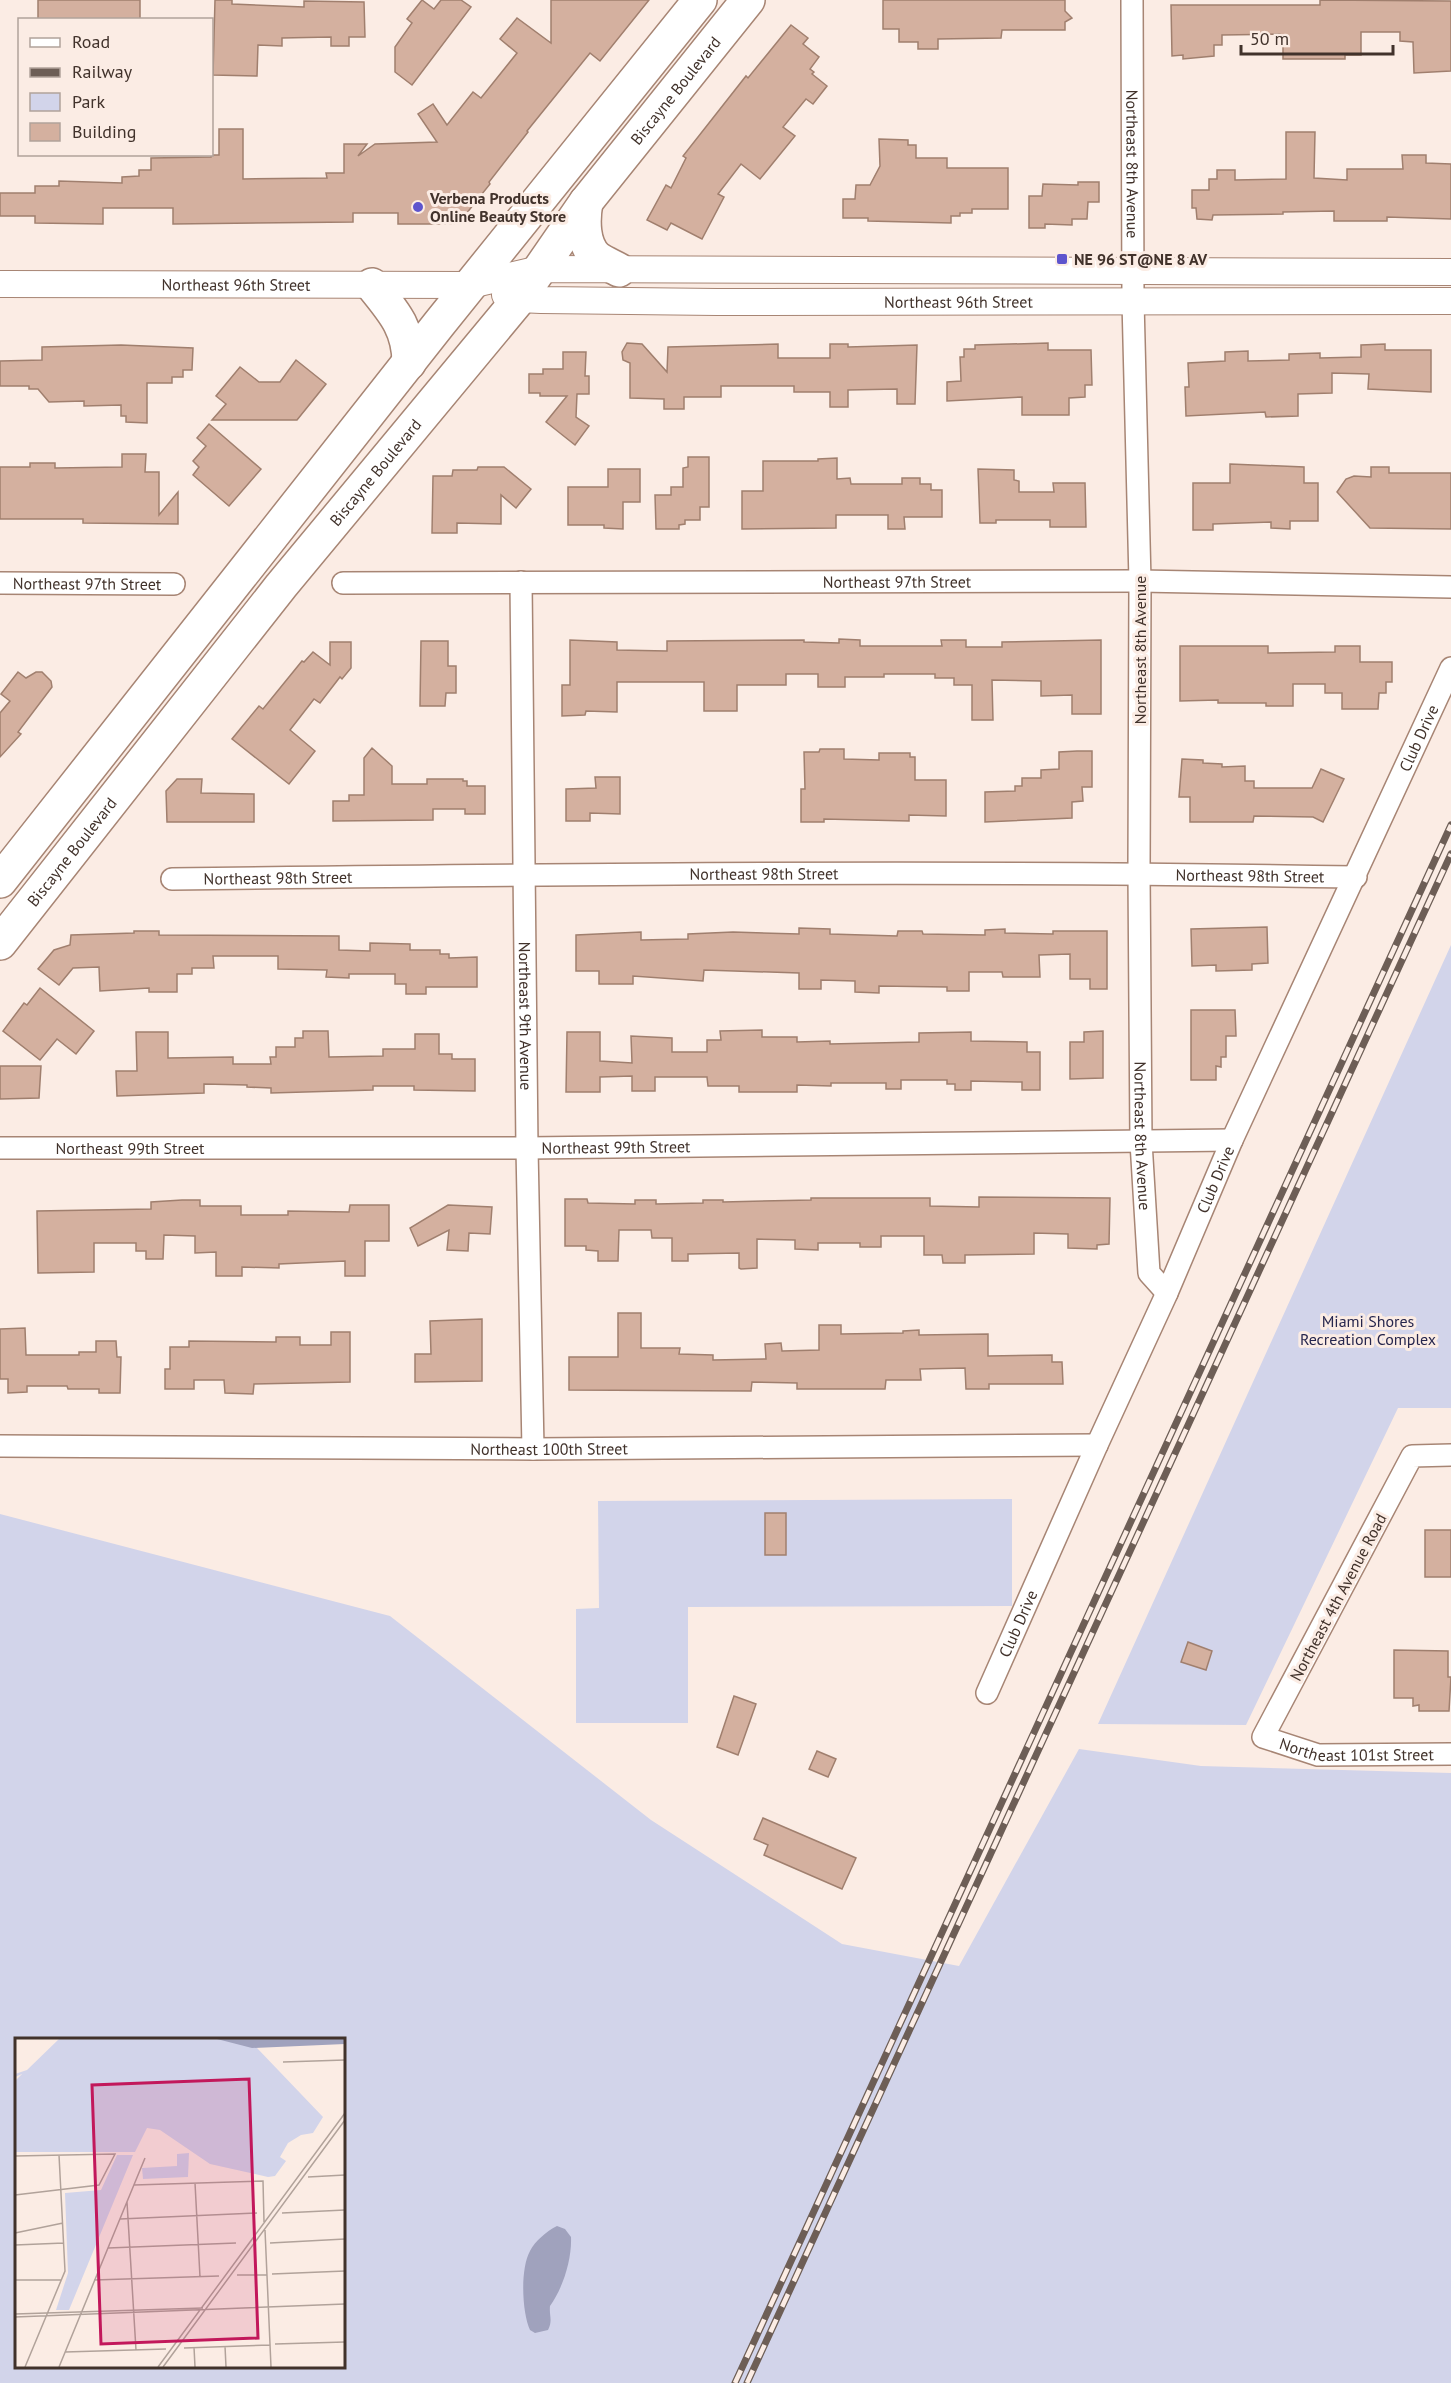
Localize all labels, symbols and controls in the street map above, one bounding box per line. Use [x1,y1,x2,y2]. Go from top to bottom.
legend [18,18,213,156]
scale bar [1241,18,1392,56]
text: 50 m [1250,27,1289,50]
text: Road [72,30,110,53]
street label: Biscayne Boulevard [626,32,725,149]
text: Railway [72,60,133,83]
text: Park [72,90,105,113]
street label: Northeast 8th Avenue [1122,90,1143,238]
text: Building [72,120,136,143]
place label: Verbena Products Online Beauty Store [429,188,566,226]
marker: Verbena Products Online Beauty Store [411,200,425,214]
place label: NE 96 ST@NE 8 AV [1074,249,1208,269]
marker: NE 96 ST@NE 8 AV [1055,252,1069,266]
street label: Northeast 96th Street [162,274,311,295]
street label: Northeast 96th Street [884,292,1033,312]
street label: Biscayne Boulevard [325,415,425,530]
street label: Northeast 97th Street [823,571,972,592]
street label: Northeast 97th Street [13,573,162,594]
street label: Northeast 8th Avenue [1130,576,1150,724]
street label: Club Drive [1394,702,1443,775]
street label: Biscayne Boulevard [23,793,121,910]
street label: Northeast 98th Street [689,863,839,884]
street label: Northeast 98th Street [1175,865,1325,886]
street label: Northeast 98th Street [203,867,353,889]
street label: Northeast 9th Avenue [515,941,536,1090]
street label: Northeast 8th Avenue [1130,1061,1155,1211]
street label: Northeast 99th Street [541,1136,691,1158]
street label: Northeast 99th Street [56,1138,205,1158]
street label: Club Drive [1192,1143,1238,1216]
park label: Miami Shores Recreation Complex [1300,1311,1436,1349]
street label: Northeast 100th Street [470,1438,628,1459]
street label: Northeast 4th Avenue Road [1285,1510,1391,1684]
street label: Club Drive [994,1587,1041,1660]
street label: Northeast 101st Street [1277,1733,1435,1765]
inset map [15,2038,345,2368]

